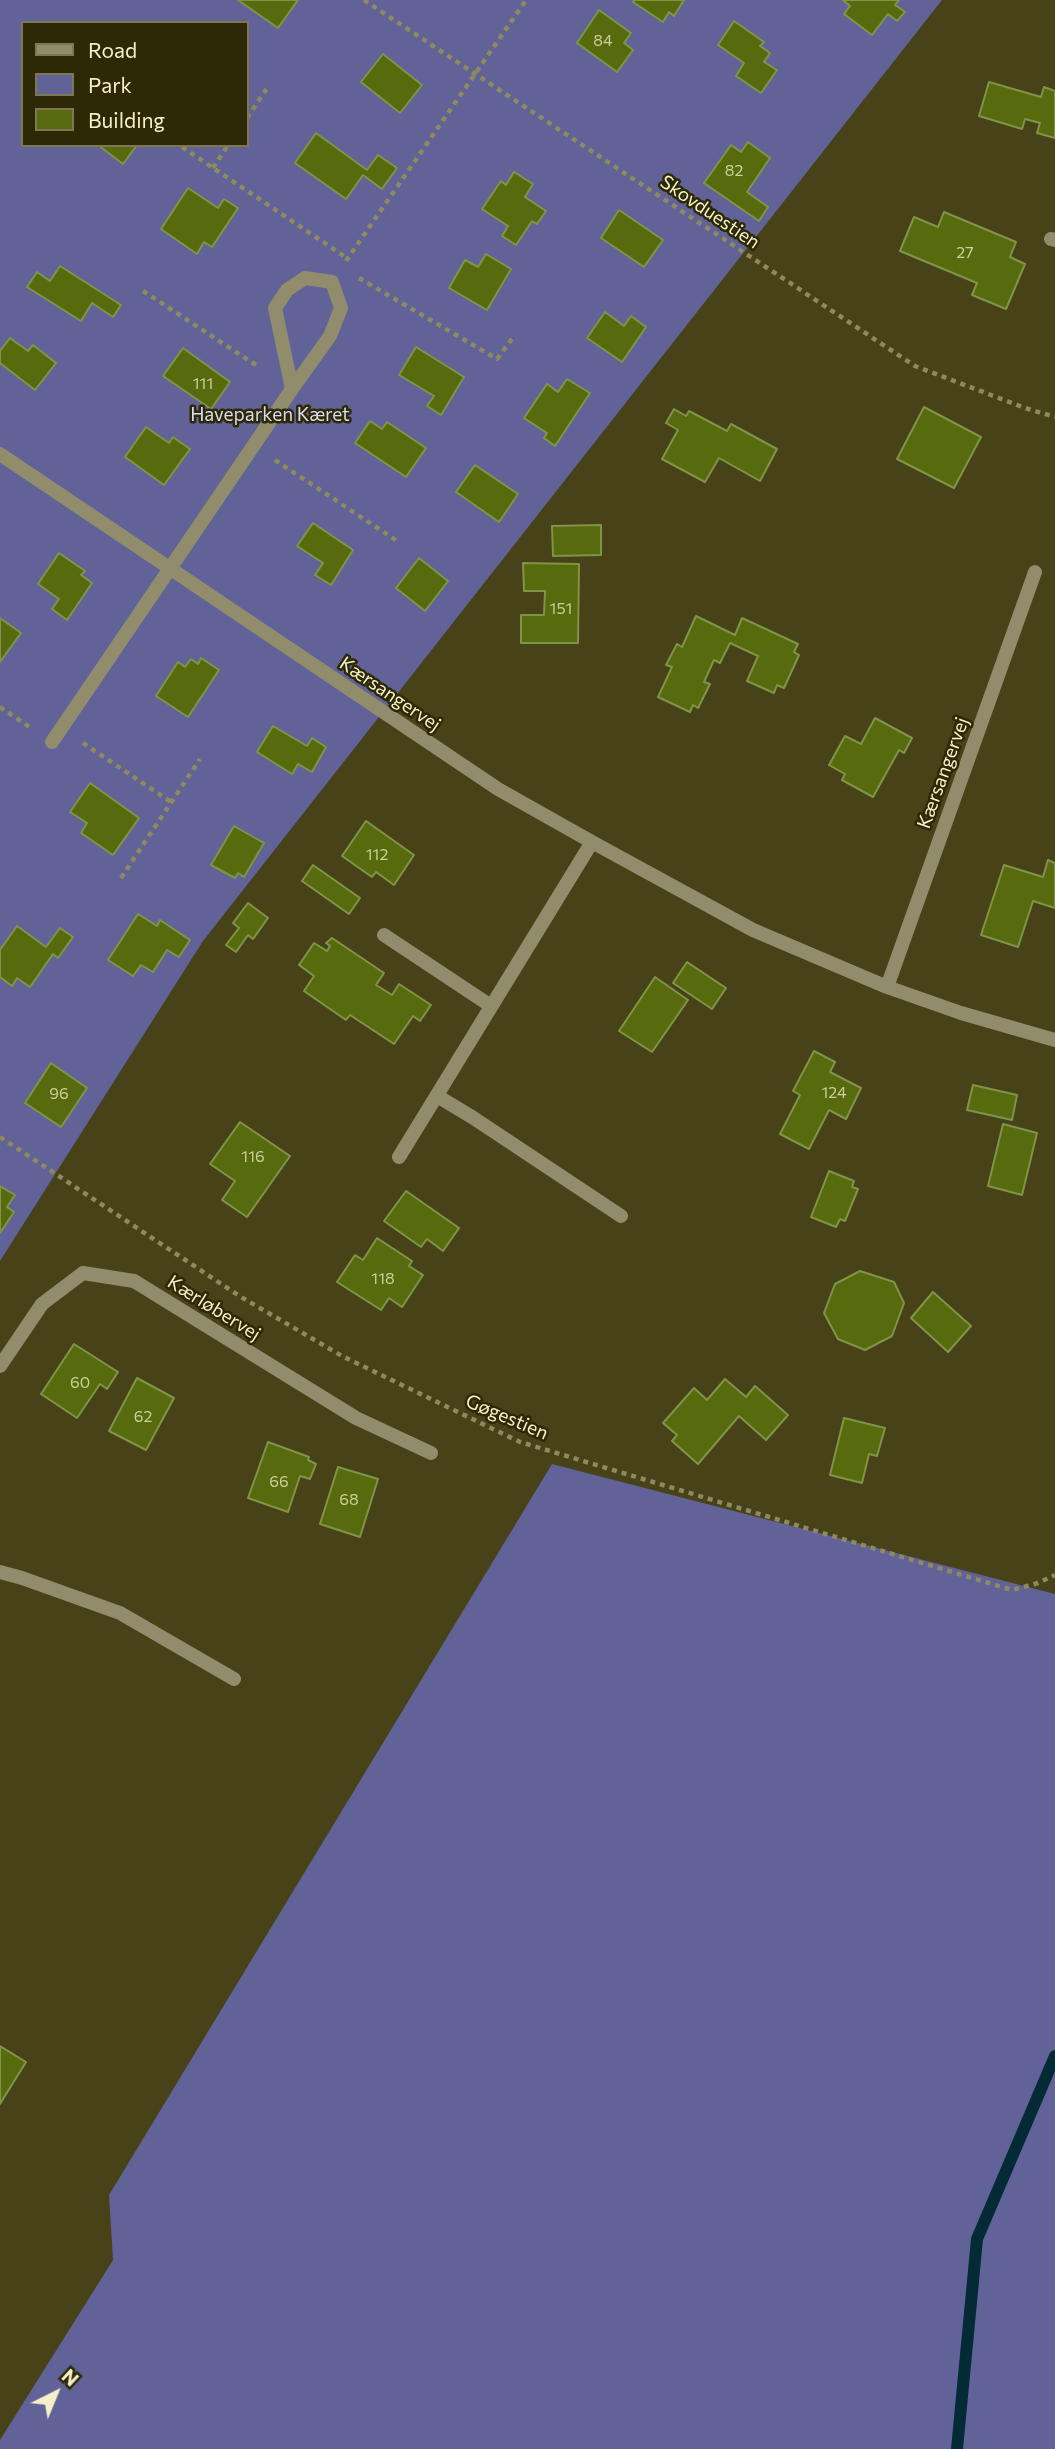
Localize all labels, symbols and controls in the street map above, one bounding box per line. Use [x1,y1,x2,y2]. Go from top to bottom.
legend [21,21,248,147]
house number: 84 [593,31,613,51]
text: Road [88,37,137,62]
text: Park [88,72,132,97]
text: Building [88,107,165,132]
house number: 82 [725,161,743,181]
street label: Skovduestien [656,170,764,254]
house number: 27 [956,243,974,263]
house number: 111 [193,374,213,394]
park label: Haveparken Kæret [190,404,350,426]
house number: 151 [550,599,572,619]
street label: Kærsangervej [335,652,445,736]
street label: Kærsangervej [912,714,974,832]
house number: 112 [366,845,388,865]
house number: 124 [821,1083,847,1103]
house number: 96 [49,1084,69,1104]
house number: 116 [241,1147,265,1167]
house number: 118 [371,1269,395,1289]
street label: Kærløbervej [163,1270,265,1346]
house number: 60 [70,1373,90,1393]
street label: Gøgestien [462,1389,552,1445]
house number: 62 [134,1407,152,1427]
house number: 66 [269,1472,289,1492]
house number: 68 [339,1490,359,1510]
north arrow [21,2358,91,2428]
text: N [58,2364,84,2391]

